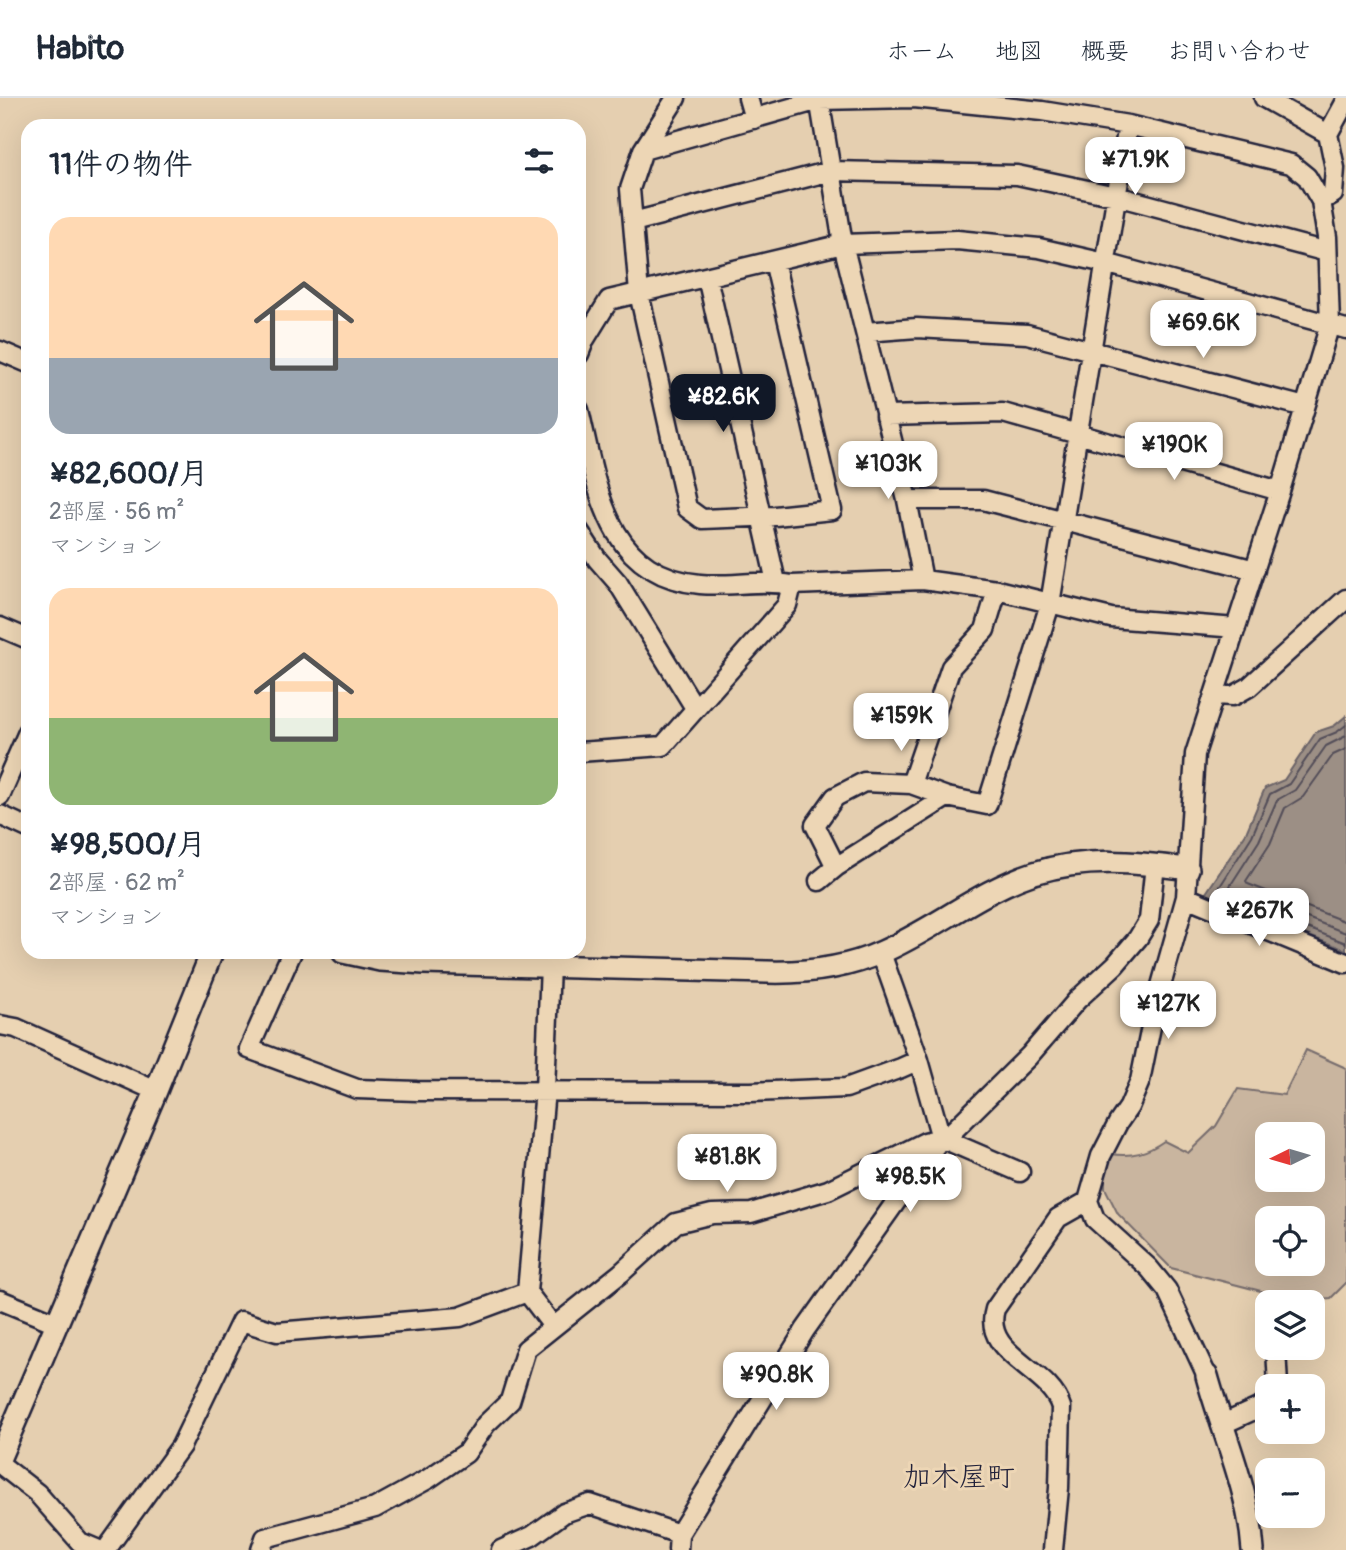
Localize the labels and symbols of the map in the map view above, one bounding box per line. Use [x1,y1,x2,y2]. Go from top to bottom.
pin: ¥71.9K [1078,138,1192,197]
pin: ¥69.6K [1146,300,1260,360]
pin: ¥82.6K [666,374,780,434]
pin: ¥190K [1125,422,1223,482]
pin: ¥103K [839,442,937,501]
pin: ¥159K [852,694,950,753]
pin: ¥267K [1210,888,1308,948]
pin: ¥127K [1119,982,1217,1041]
north arrow [1255,1122,1325,1192]
pin: ¥81.8K [670,1134,784,1194]
pin: ¥98.5K [853,1154,967,1214]
pin: ¥90.8K [719,1352,833,1412]
district label: 加木屋町 [903,1460,1015,1495]

